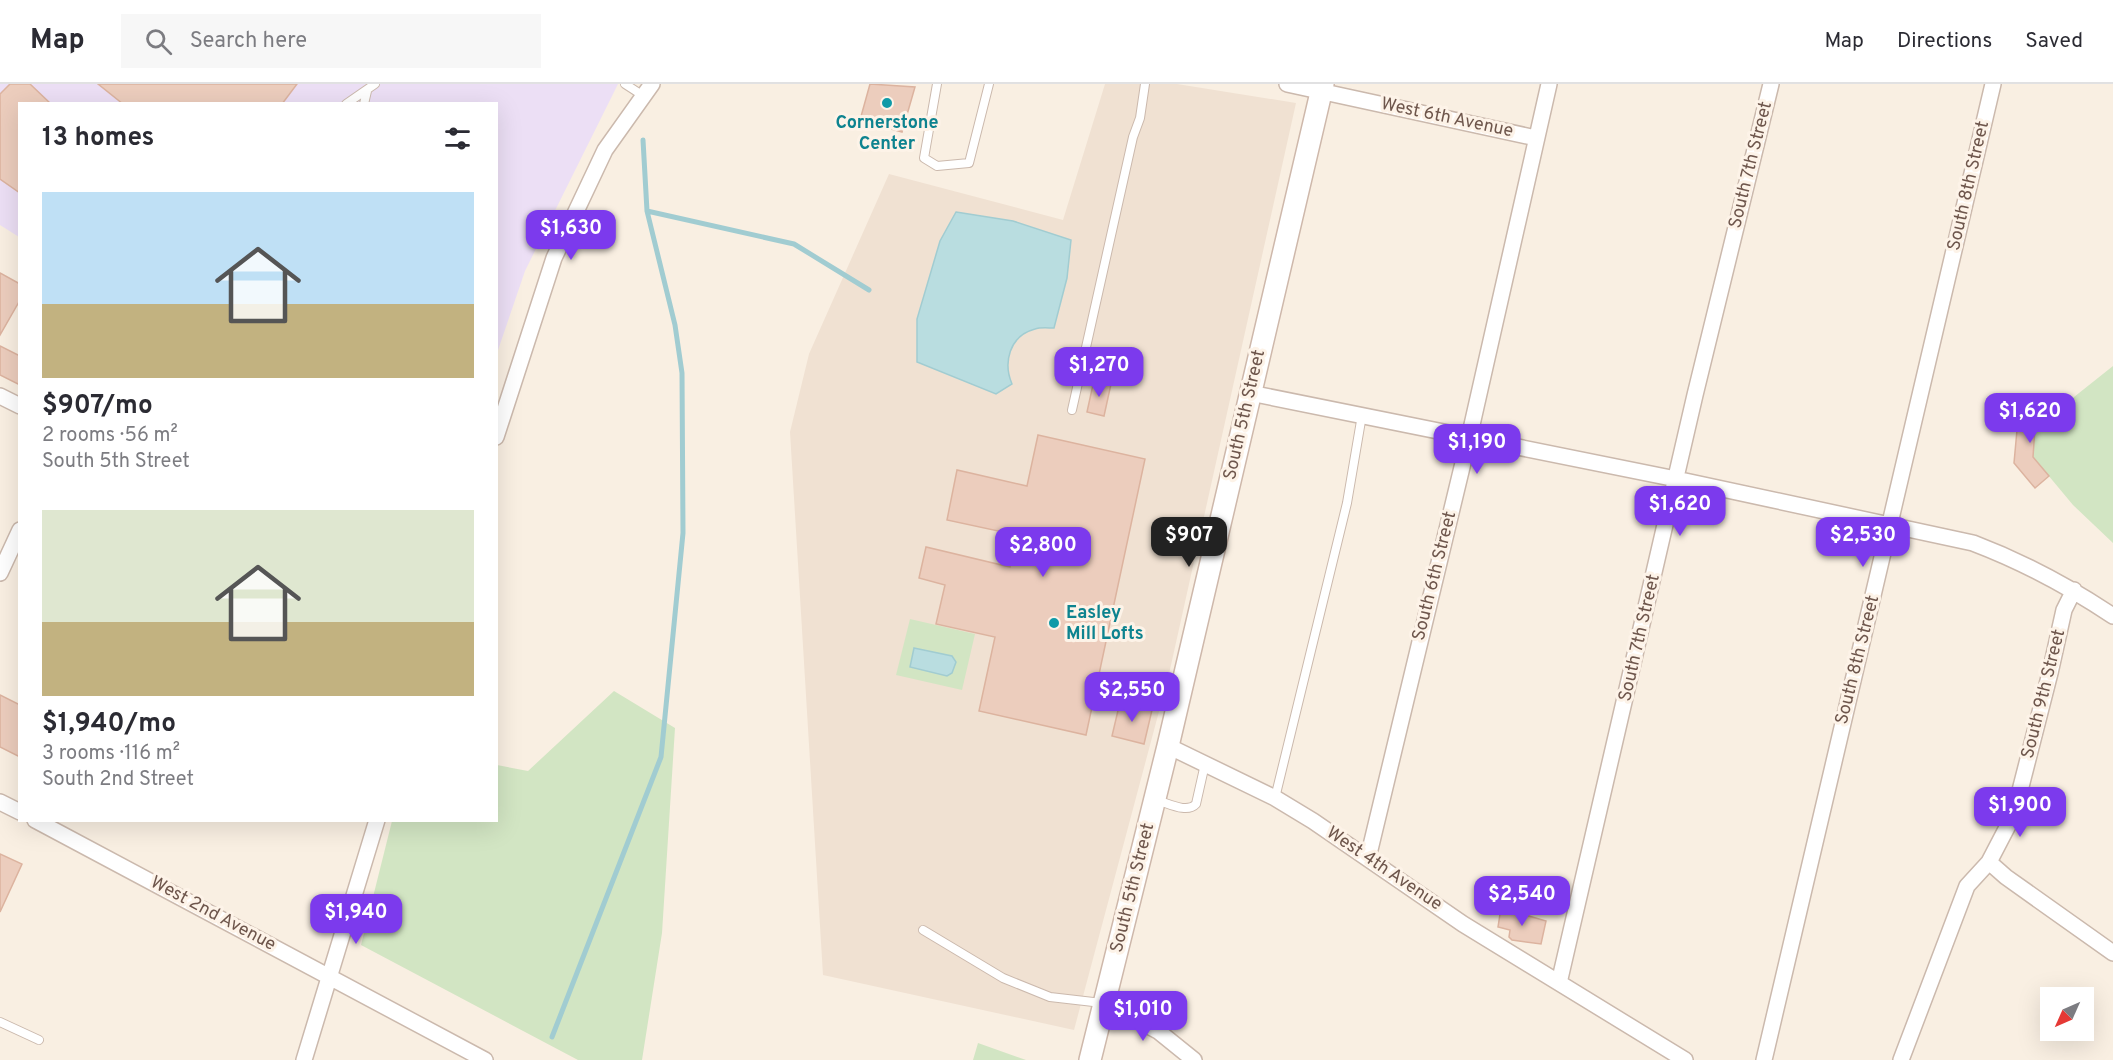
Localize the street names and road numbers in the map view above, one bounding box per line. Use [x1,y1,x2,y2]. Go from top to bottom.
street label: West 6th Avenue [1379,93,1515,143]
street label: South 7th Street [1724,99,1778,231]
street label: South 8th Street [1943,119,1995,253]
street label: South 5th Street [1219,348,1271,482]
street label: South 6th Street [1408,509,1462,643]
street label: South 7th Street [1614,572,1666,704]
street label: South 8th Street [1831,593,1885,727]
street label: South 9th Street [2017,627,2071,761]
street label: South 5th Street [1106,821,1160,955]
street label: West 4th Avenue [1322,822,1446,916]
street label: West 2nd Avenue [146,871,280,957]

